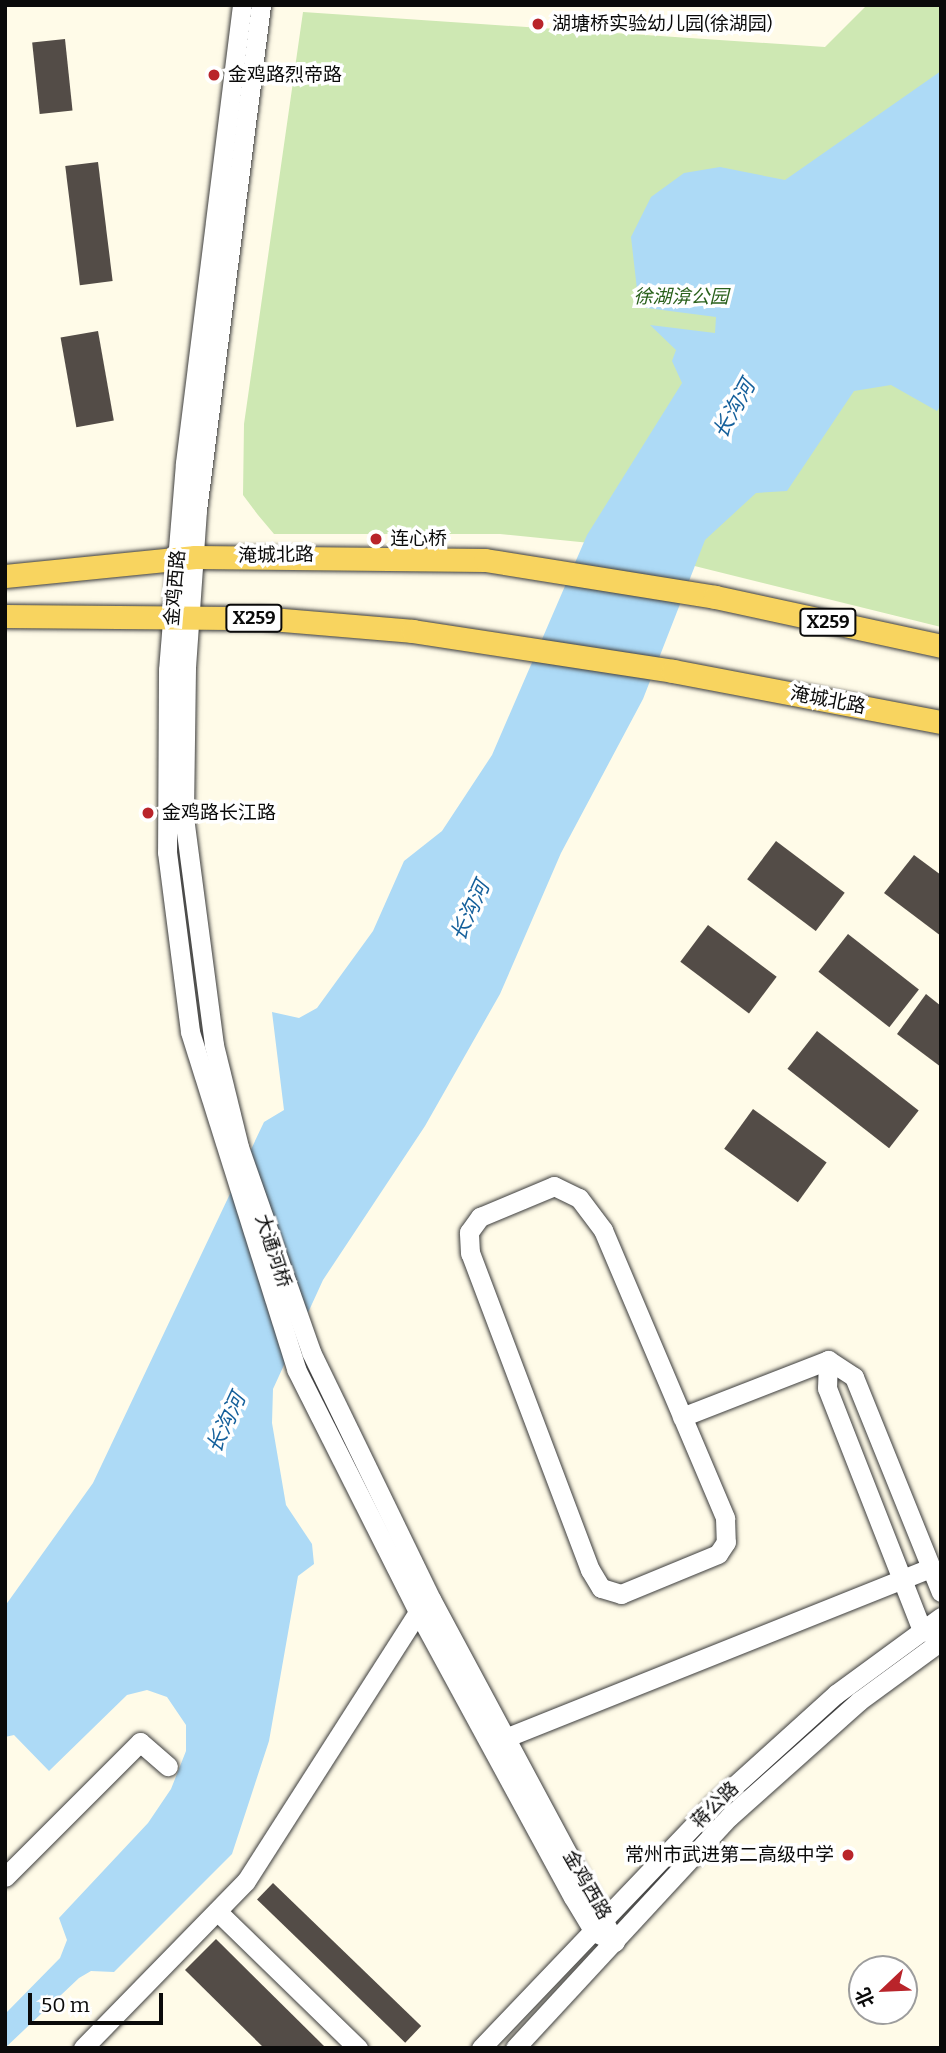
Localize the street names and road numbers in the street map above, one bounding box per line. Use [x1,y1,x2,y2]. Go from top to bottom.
street label: 淹城北路 [238,543,314,567]
street label: 金鸡西路 [160,549,190,627]
road number: X259 [224,604,284,632]
road number: X259 [798,608,858,636]
street label: 淹城北路 [789,682,867,718]
street label: 大通河桥 [250,1211,296,1291]
street label: 蒋公路 [687,1777,743,1833]
street label: 金鸡西路 [558,1846,616,1924]

